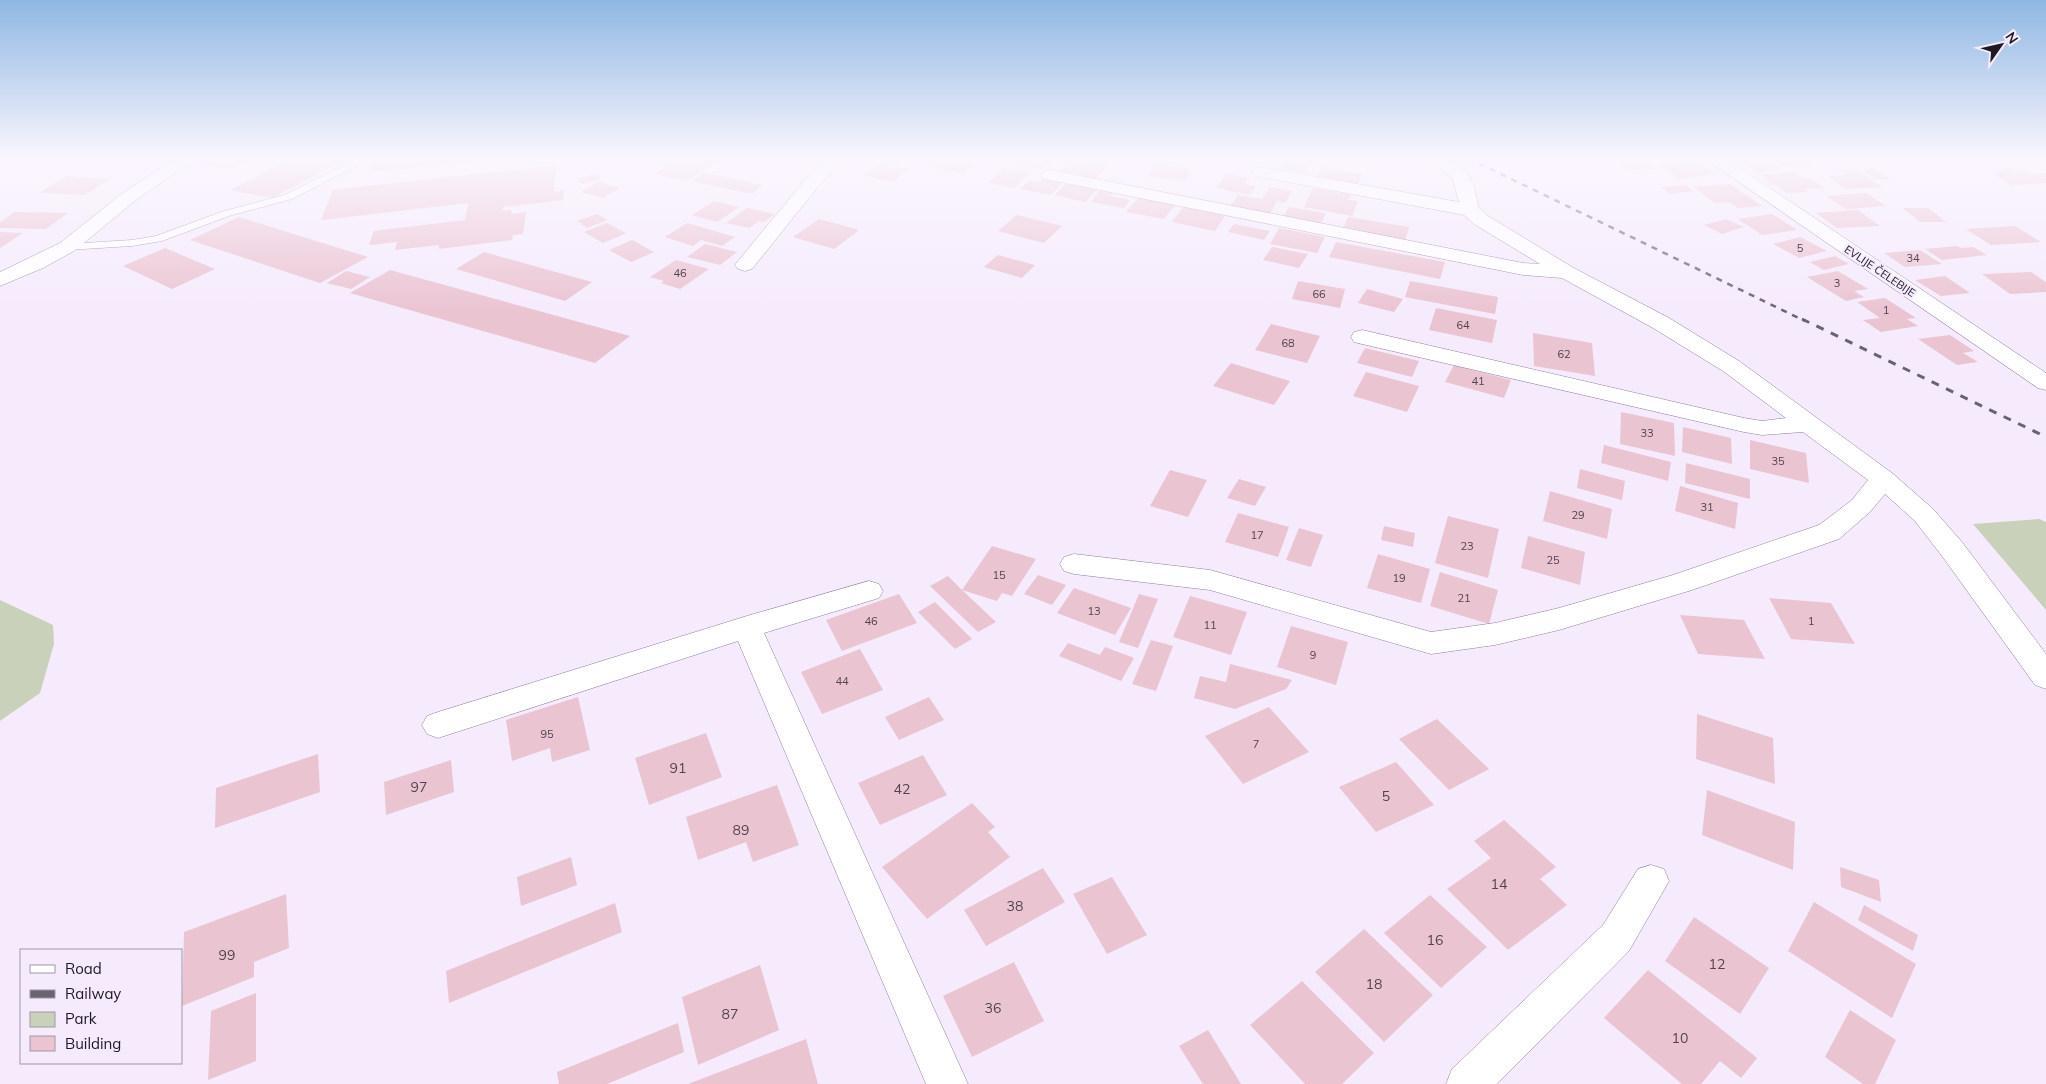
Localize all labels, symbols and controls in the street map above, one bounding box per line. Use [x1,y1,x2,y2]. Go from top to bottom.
north arrow [1976,20,2026,70]
text: N [2001,28,2022,47]
house number: 5 [1797,241,1804,255]
street label: EVLIJE ČELEBIJE [1842,242,1918,300]
house number: 34 [1906,251,1920,265]
house number: 46 [673,266,687,280]
house number: 3 [1834,276,1840,290]
house number: 66 [1312,287,1326,301]
house number: 1 [1883,303,1889,317]
house number: 64 [1456,318,1470,332]
house number: 68 [1281,336,1295,350]
house number: 62 [1557,347,1571,361]
house number: 41 [1471,374,1485,388]
house number: 33 [1640,426,1654,440]
house number: 35 [1771,454,1785,468]
house number: 31 [1700,500,1714,514]
house number: 29 [1571,508,1585,522]
house number: 17 [1250,528,1264,542]
house number: 23 [1460,539,1474,553]
house number: 25 [1546,553,1560,567]
house number: 15 [992,568,1006,582]
house number: 19 [1392,571,1406,585]
house number: 21 [1457,591,1471,605]
house number: 13 [1087,604,1101,618]
house number: 46 [864,614,878,628]
house number: 1 [1808,614,1814,628]
house number: 11 [1203,618,1217,632]
house number: 9 [1310,648,1316,662]
house number: 44 [835,674,849,688]
house number: 95 [540,727,554,741]
house number: 7 [1253,737,1259,751]
house number: 91 [670,759,686,777]
house number: 97 [411,778,427,796]
house number: 42 [894,780,910,798]
house number: 5 [1382,787,1390,805]
house number: 89 [733,821,749,839]
house number: 14 [1491,875,1508,893]
house number: 38 [1007,897,1023,915]
house number: 16 [1427,931,1443,949]
house number: 99 [219,946,235,964]
legend [20,949,182,1064]
house number: 12 [1709,955,1725,973]
text: Road [65,959,102,978]
house number: 18 [1366,975,1382,993]
text: Railway [65,984,121,1003]
house number: 36 [985,999,1001,1017]
house number: 87 [722,1005,738,1023]
text: Park [65,1009,97,1028]
house number: 10 [1672,1029,1688,1047]
text: Building [65,1034,121,1053]

